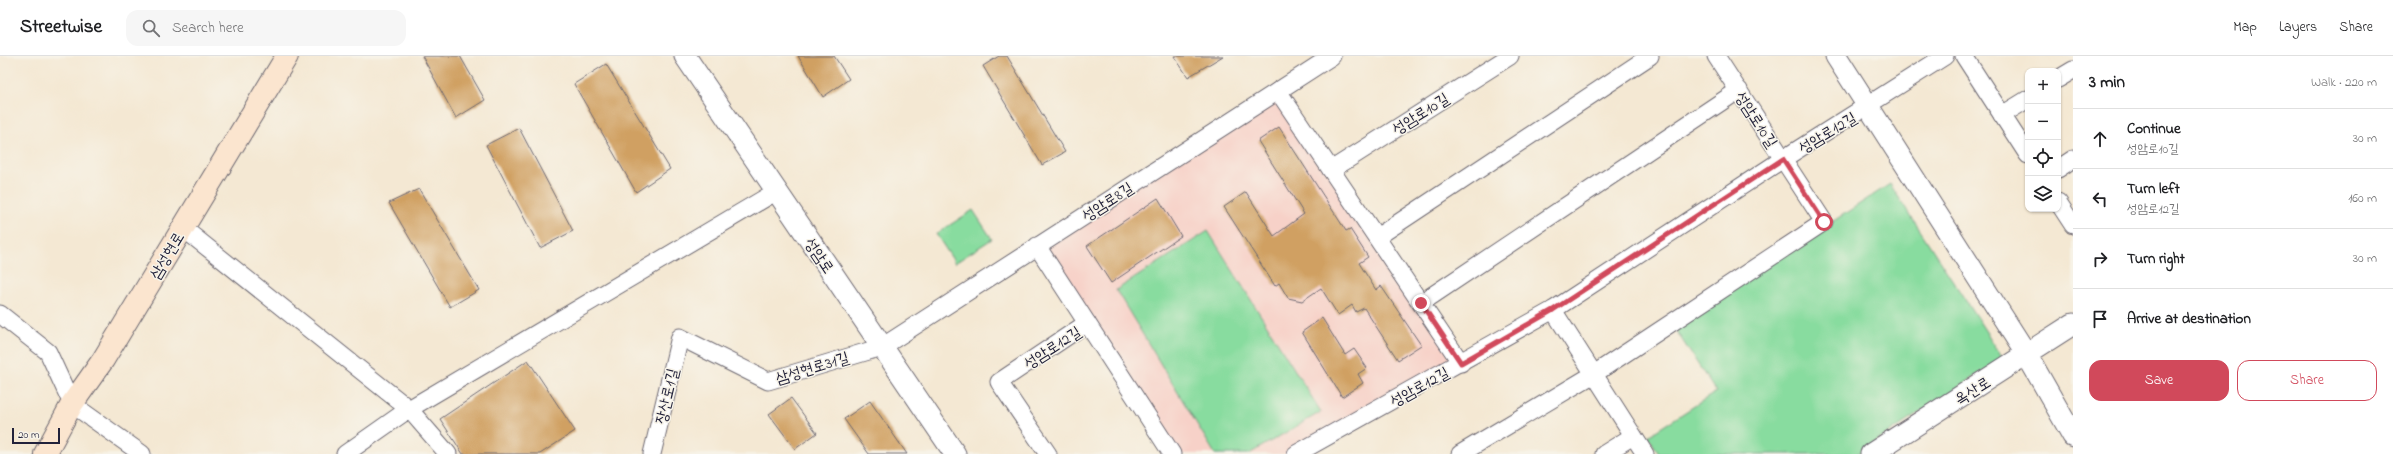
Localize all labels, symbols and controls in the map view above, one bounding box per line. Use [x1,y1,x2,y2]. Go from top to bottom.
search box [126,10,406,46]
text: Streetwise [20,14,102,41]
icon: search [140,17,162,39]
text: Search here [172,17,244,39]
text: Map [2233,17,2257,38]
text: Layers [2279,17,2317,38]
text: Share [2339,17,2373,38]
map controls [2025,68,2061,212]
button: + [2025,68,2061,104]
text: 3 min [2089,70,2125,95]
text: Walk · 220 m [2311,73,2377,92]
street label: 성암로10길 [1728,87,1783,153]
street label: 성암로10길 [1388,88,1454,142]
button: − [2025,104,2061,140]
street label: 성암로12길 [1794,107,1862,161]
text: Continue [2127,118,2181,140]
icon: ahead [2089,128,2111,150]
text: 30 m [2353,129,2377,148]
button: locate [2025,140,2061,176]
text: 성암로10길 [2127,140,2179,159]
button: layers [2025,176,2061,212]
street label: 성암로8길 [1077,177,1139,228]
text: Turn left [2127,178,2180,200]
icon: left [2089,188,2111,210]
text: 160 m [2348,189,2377,208]
text: 성암로12길 [2127,200,2179,219]
route start [1815,213,1833,231]
street label: 삼성현로 [144,228,191,284]
street label: 성암로 [798,233,839,279]
icon: right [2089,248,2111,270]
text: Turn right [2127,248,2185,270]
text: 30 m [2353,249,2377,268]
route end [1412,294,1430,312]
icon: arrive [2089,308,2111,330]
text: Arrive at destination [2127,308,2251,330]
street label: 성암로12길 [1019,321,1087,376]
street label: 삼성현로31길 [773,346,853,392]
button: Save [2089,360,2229,401]
button: Share [2237,360,2377,401]
street label: 성암로12길 [1386,362,1454,414]
street label: 장산로1길 [650,366,686,427]
street label: 옥산로 [1950,371,1996,412]
scale bar [12,426,60,445]
text: 20 m [18,427,40,443]

